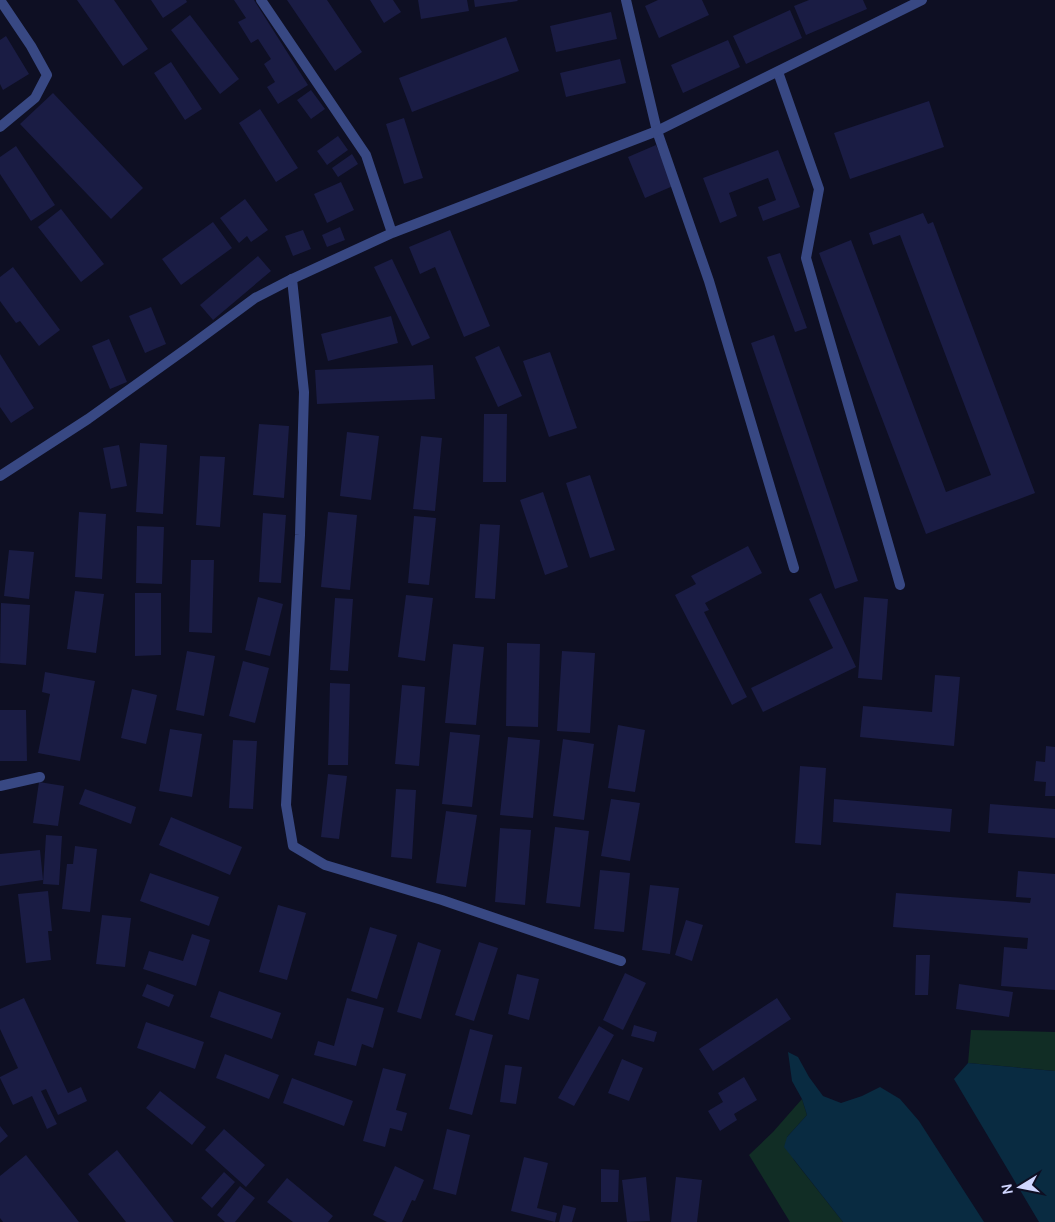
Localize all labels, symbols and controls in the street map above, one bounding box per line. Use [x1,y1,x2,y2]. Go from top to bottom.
north arrow [995,1162,1045,1212]
text: N [996,1183,1017,1196]

